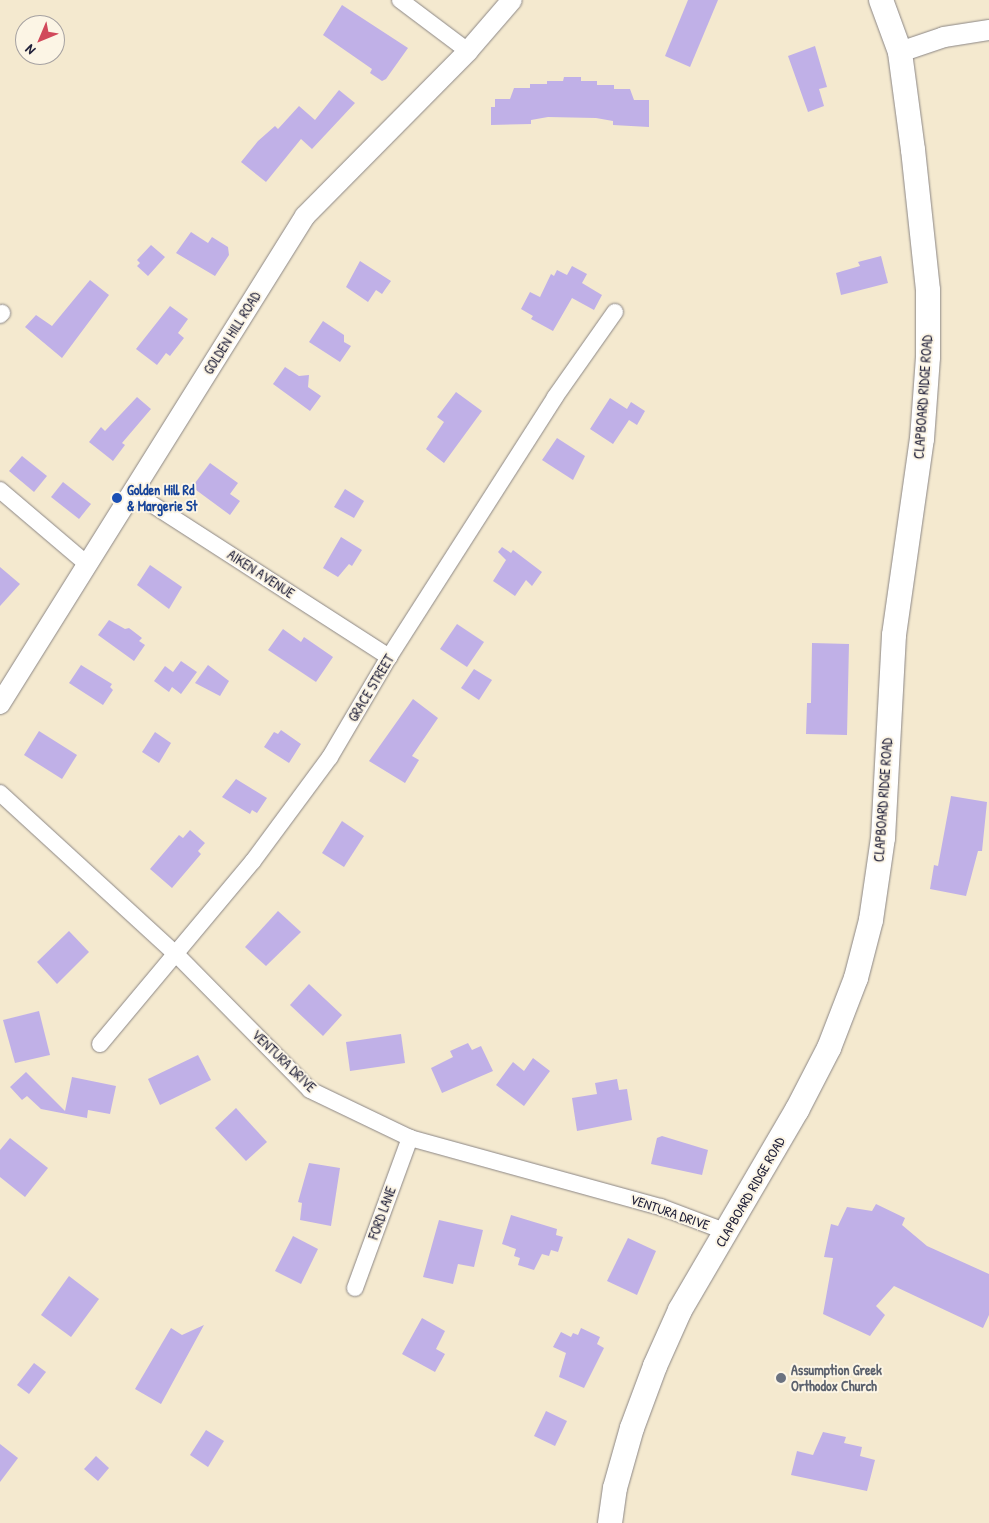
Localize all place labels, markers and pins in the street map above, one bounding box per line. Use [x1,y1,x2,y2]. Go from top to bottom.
place label: Golden Hill Rd & Margerie St [127,482,197,514]
marker: Golden Hill Rd & Margerie St [111,492,123,504]
place label: Assumption Greek Orthodox Church [791,1362,882,1394]
marker: Assumption Greek Orthodox Church [775,1372,787,1384]

